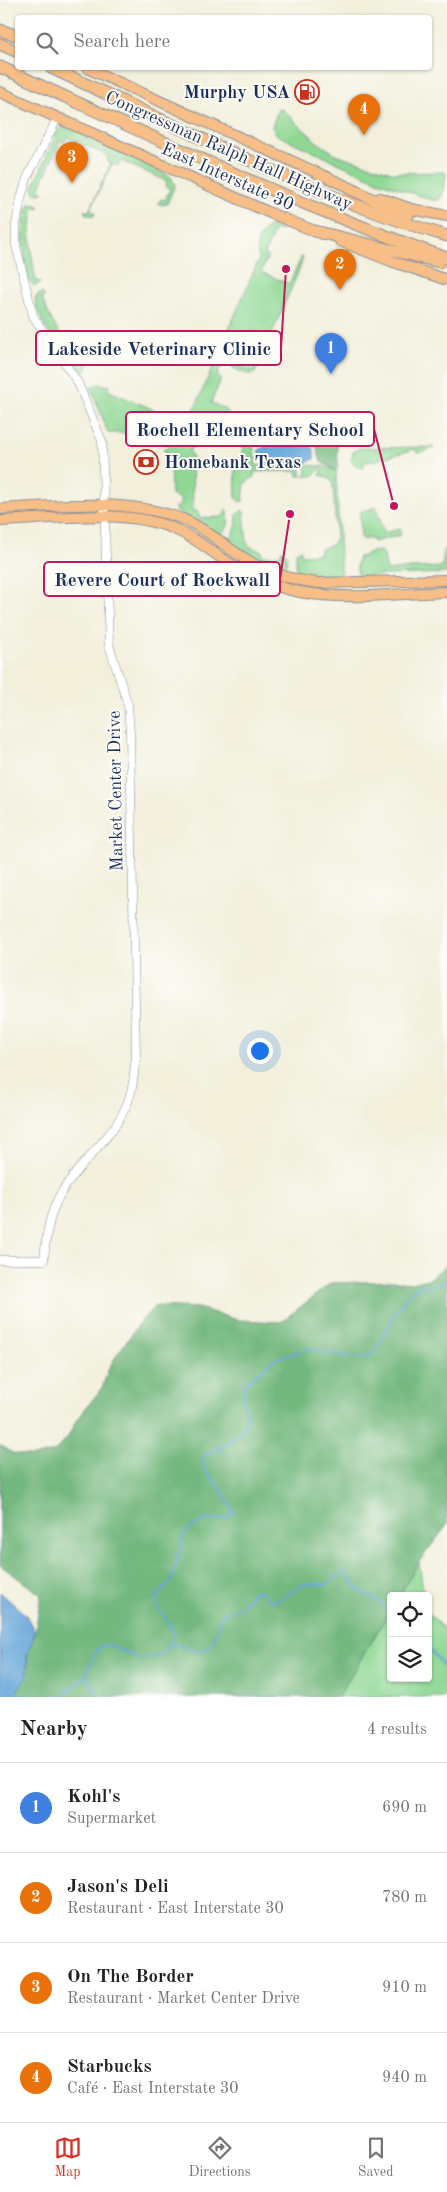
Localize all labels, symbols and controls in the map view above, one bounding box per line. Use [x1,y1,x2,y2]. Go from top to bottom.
search box [15,15,432,70]
icon: search [33,29,61,57]
text: Search here [73,33,170,52]
fuel station icon: Murphy USA [294,79,320,105]
place label: Murphy USA [184,84,290,102]
street label: Congressman Ralph Hall Highway [102,88,355,214]
pin: 4 [348,94,380,135]
street label: East Interstate 30 [159,140,296,214]
pin: 3 [56,142,88,183]
pin: 2 [324,249,356,290]
callout: Lakeside Veterinary Clinic [36,331,281,365]
pin: 1 [315,333,347,374]
text: Lakeside Veterinary Clinic [47,341,271,360]
callout: Rochell Elementary School [126,412,374,446]
text: Rochell Elementary School [136,422,364,441]
bank icon: Homebank Texas [133,449,159,475]
place label: Homebank Texas [164,454,301,472]
callout: Revere Court of Rockwall [44,562,280,596]
text: Revere Court of Rockwall [54,572,270,591]
street label: Market Center Drive [106,711,126,871]
your location [247,1038,273,1064]
map controls [387,1592,432,1682]
button: locate [387,1592,432,1637]
button: layers [387,1637,432,1682]
text: Nearby [20,1719,88,1740]
text: 4 results [367,1722,427,1738]
text: Kohl's [67,1788,120,1807]
text: 1 [31,1800,41,1816]
text: 690 m [382,1800,427,1816]
text: Supermarket [67,1811,156,1827]
text: Jason's Deli [67,1878,169,1897]
text: 2 [31,1890,41,1906]
text: 780 m [382,1890,427,1906]
text: Restaurant · East Interstate 30 [67,1901,284,1917]
text: On The Border [67,1968,194,1987]
text: 3 [31,1980,41,1996]
text: 910 m [382,1980,427,1996]
text: Restaurant · Market Center Drive [67,1991,300,2007]
text: Starbucks [67,2058,152,2077]
text: 4 [31,2070,41,2086]
text: 940 m [382,2070,427,2086]
text: Café · East Interstate 30 [67,2081,239,2097]
tab: Map [54,2134,82,2181]
tab: Directions [189,2134,251,2181]
tab: Saved [358,2134,393,2181]

